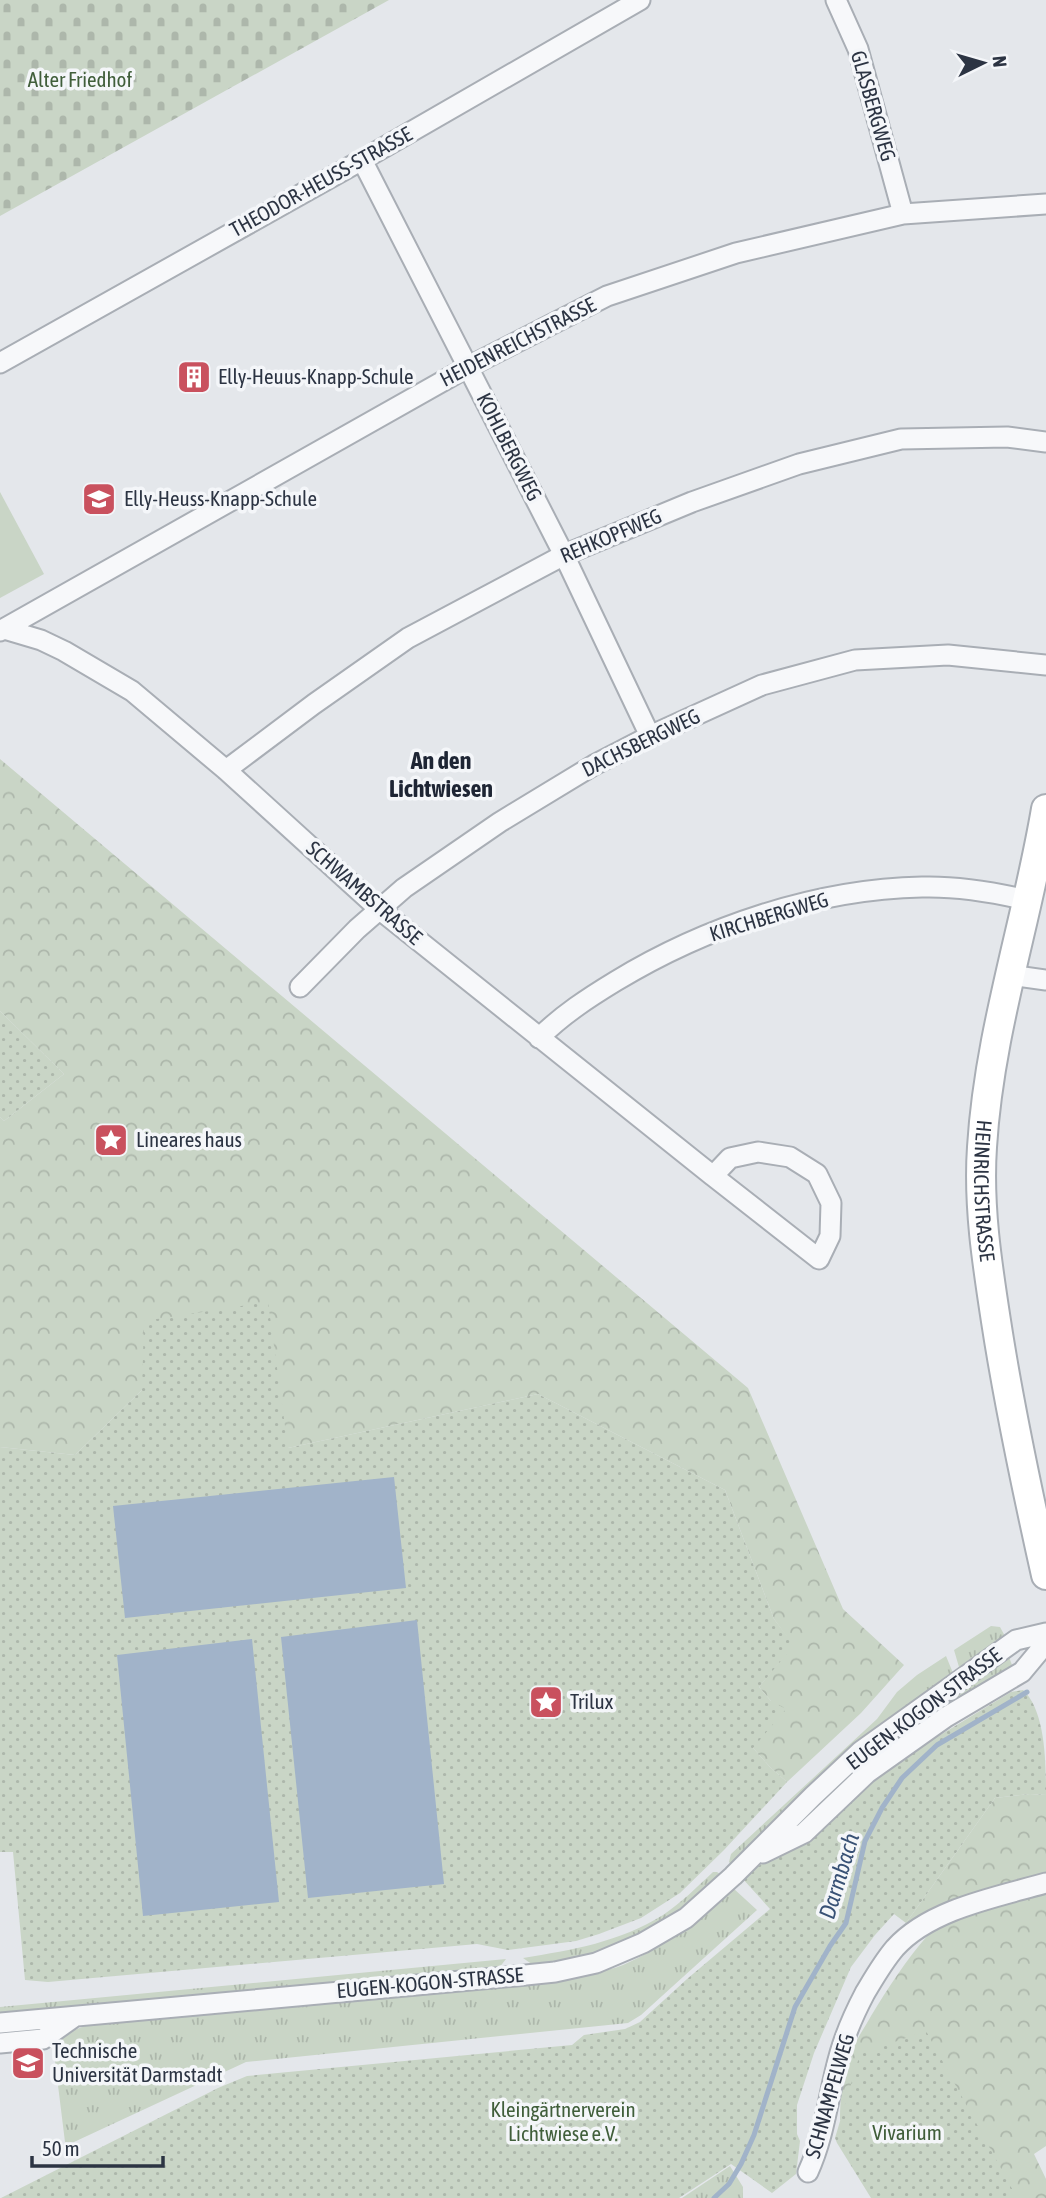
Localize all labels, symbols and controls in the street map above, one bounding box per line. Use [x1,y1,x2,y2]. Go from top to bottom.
north arrow [948,28,1018,98]
street label: GLASBERGWEG [847,48,901,164]
text: N [988,55,1011,68]
park label: Alter Friedhof [28,67,132,91]
street label: THEODOR-HEUSS-STRASSE [225,121,416,241]
street label: HEIDENREICHSTRASSE [436,291,599,391]
building icon: Elly-Heuus-Knapp-Schule [175,358,213,396]
place label: Elly-Heuus-Knapp-Schule [218,364,414,388]
street label: KOHLBERGWEG [472,389,547,505]
school or university icon: Elly-Heuss-Knapp-Schule [80,480,118,518]
place label: Elly-Heuss-Knapp-Schule [124,486,317,510]
street label: REHKOPFWEG [556,503,665,567]
street label: DACHSBERGWEG [578,703,703,781]
district label: An den Lichtwiesen [389,747,493,802]
street label: SCHWAMBSTRASSE [302,836,427,949]
street label: KIRCHBERGWEG [706,887,831,946]
street label: HEINRICHSTRASSE [970,1119,1000,1263]
place icon: Lineares haus [92,1121,130,1159]
place label: Lineares haus [136,1127,242,1151]
street label: EUGEN-KOGON-STRASSE [841,1642,1005,1774]
place icon: Trilux [527,1683,565,1721]
place label: Trilux [570,1689,614,1713]
water label: Darmbach [814,1830,864,1922]
street label: EUGEN-KOGON-STRASSE [336,1962,524,2002]
street label: SCHNAMPELWEG [800,2031,858,2161]
place label: Technische Universität Darmstadt [52,2038,223,2086]
school or university icon: Technische Universität Darmstadt [9,2044,47,2082]
park label: Kleingärtnerverein Lichtwiese e.V. [490,2097,636,2145]
park label: Vivarium [872,2120,942,2144]
scale bar [32,2124,163,2168]
text: 50 m [42,2136,80,2160]

